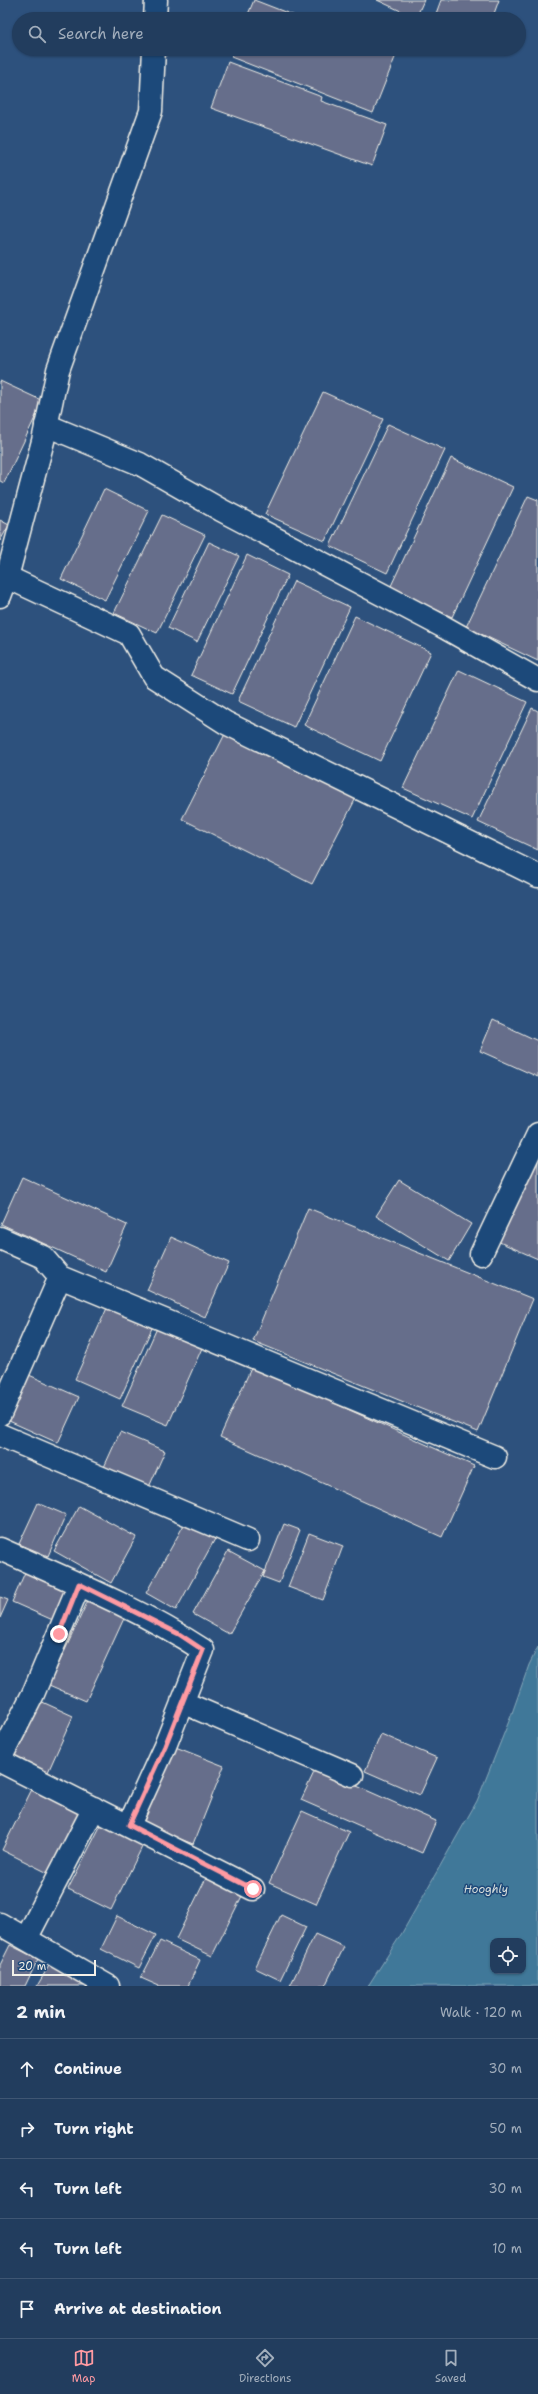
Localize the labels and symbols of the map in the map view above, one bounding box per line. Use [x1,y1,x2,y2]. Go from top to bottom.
route end [50,1625,68,1643]
route start [244,1880,262,1898]
water label: Hooghly [464,1882,508,1897]
scale bar [12,1958,96,1977]

